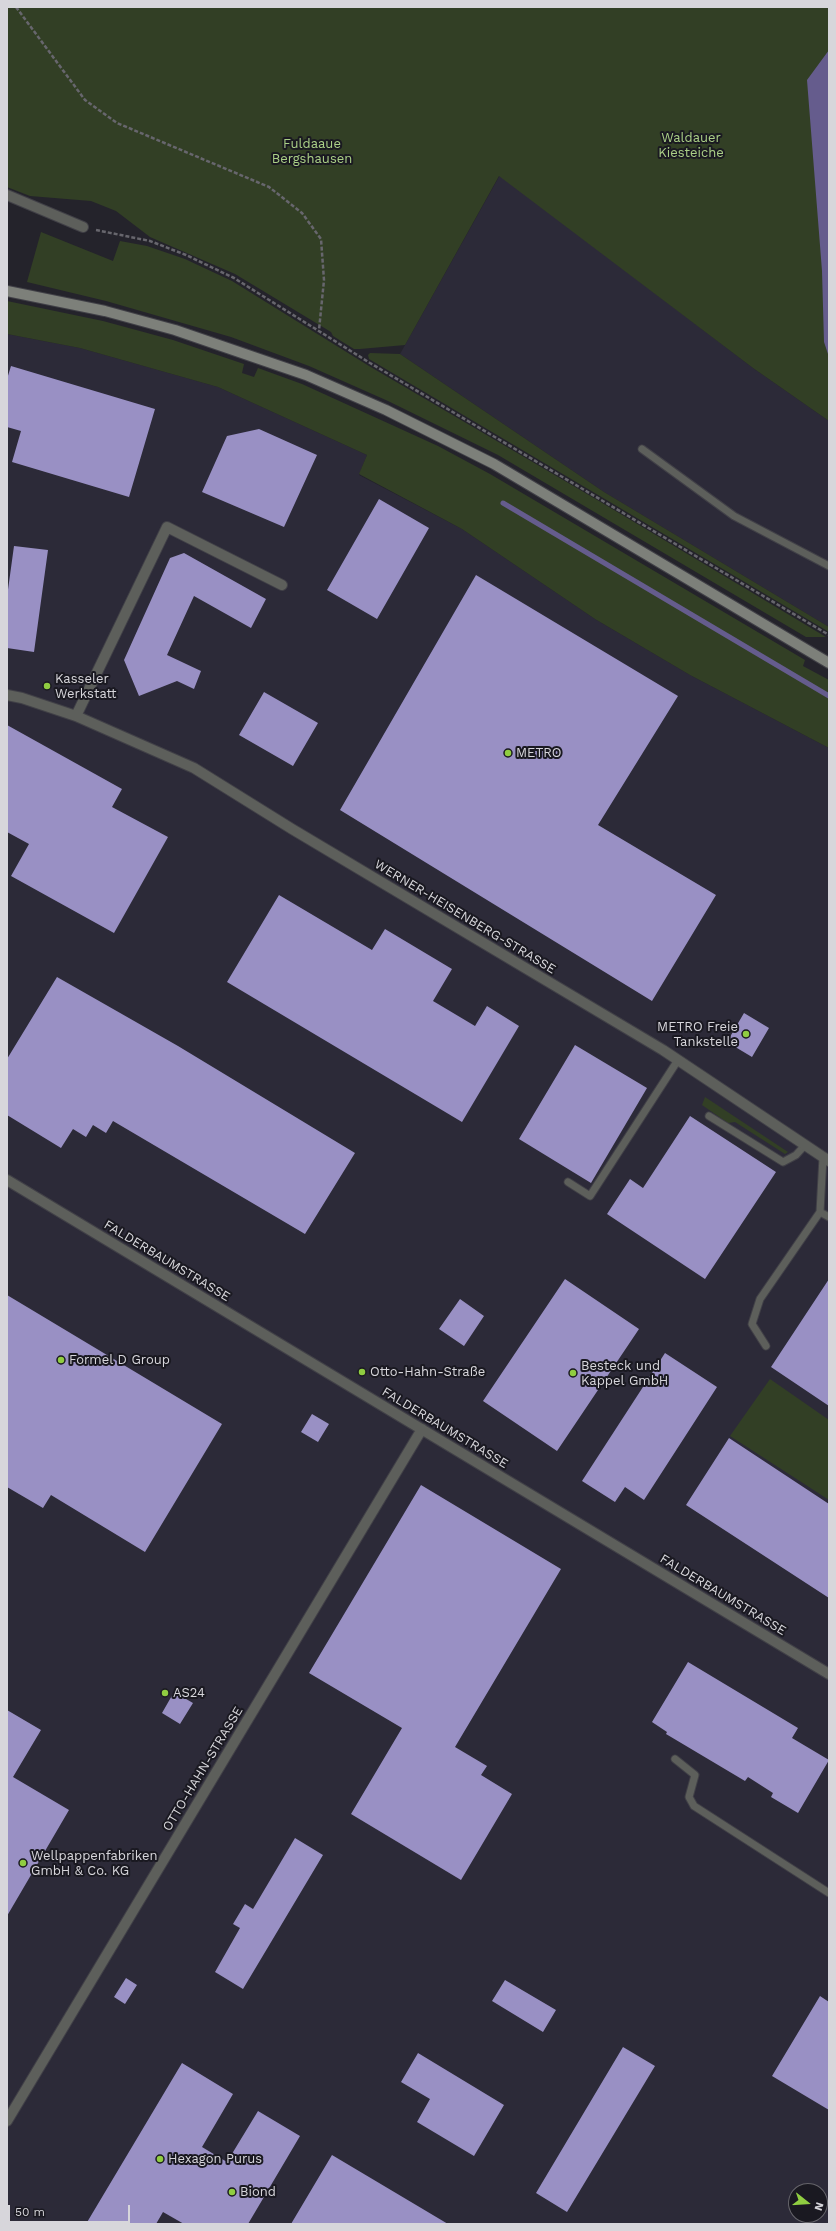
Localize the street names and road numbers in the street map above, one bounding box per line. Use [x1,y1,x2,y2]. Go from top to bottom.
street label: WERNER-HEISENBERG-STRASSE [371,857,559,977]
street label: FALDERBAUMSTRASSE [101,1217,233,1305]
street label: FALDERBAUMSTRASSE [379,1384,511,1472]
street label: FALDERBAUMSTRASSE [657,1551,789,1639]
street label: OTTO-HAHN-STRASSE [160,1704,246,1834]

